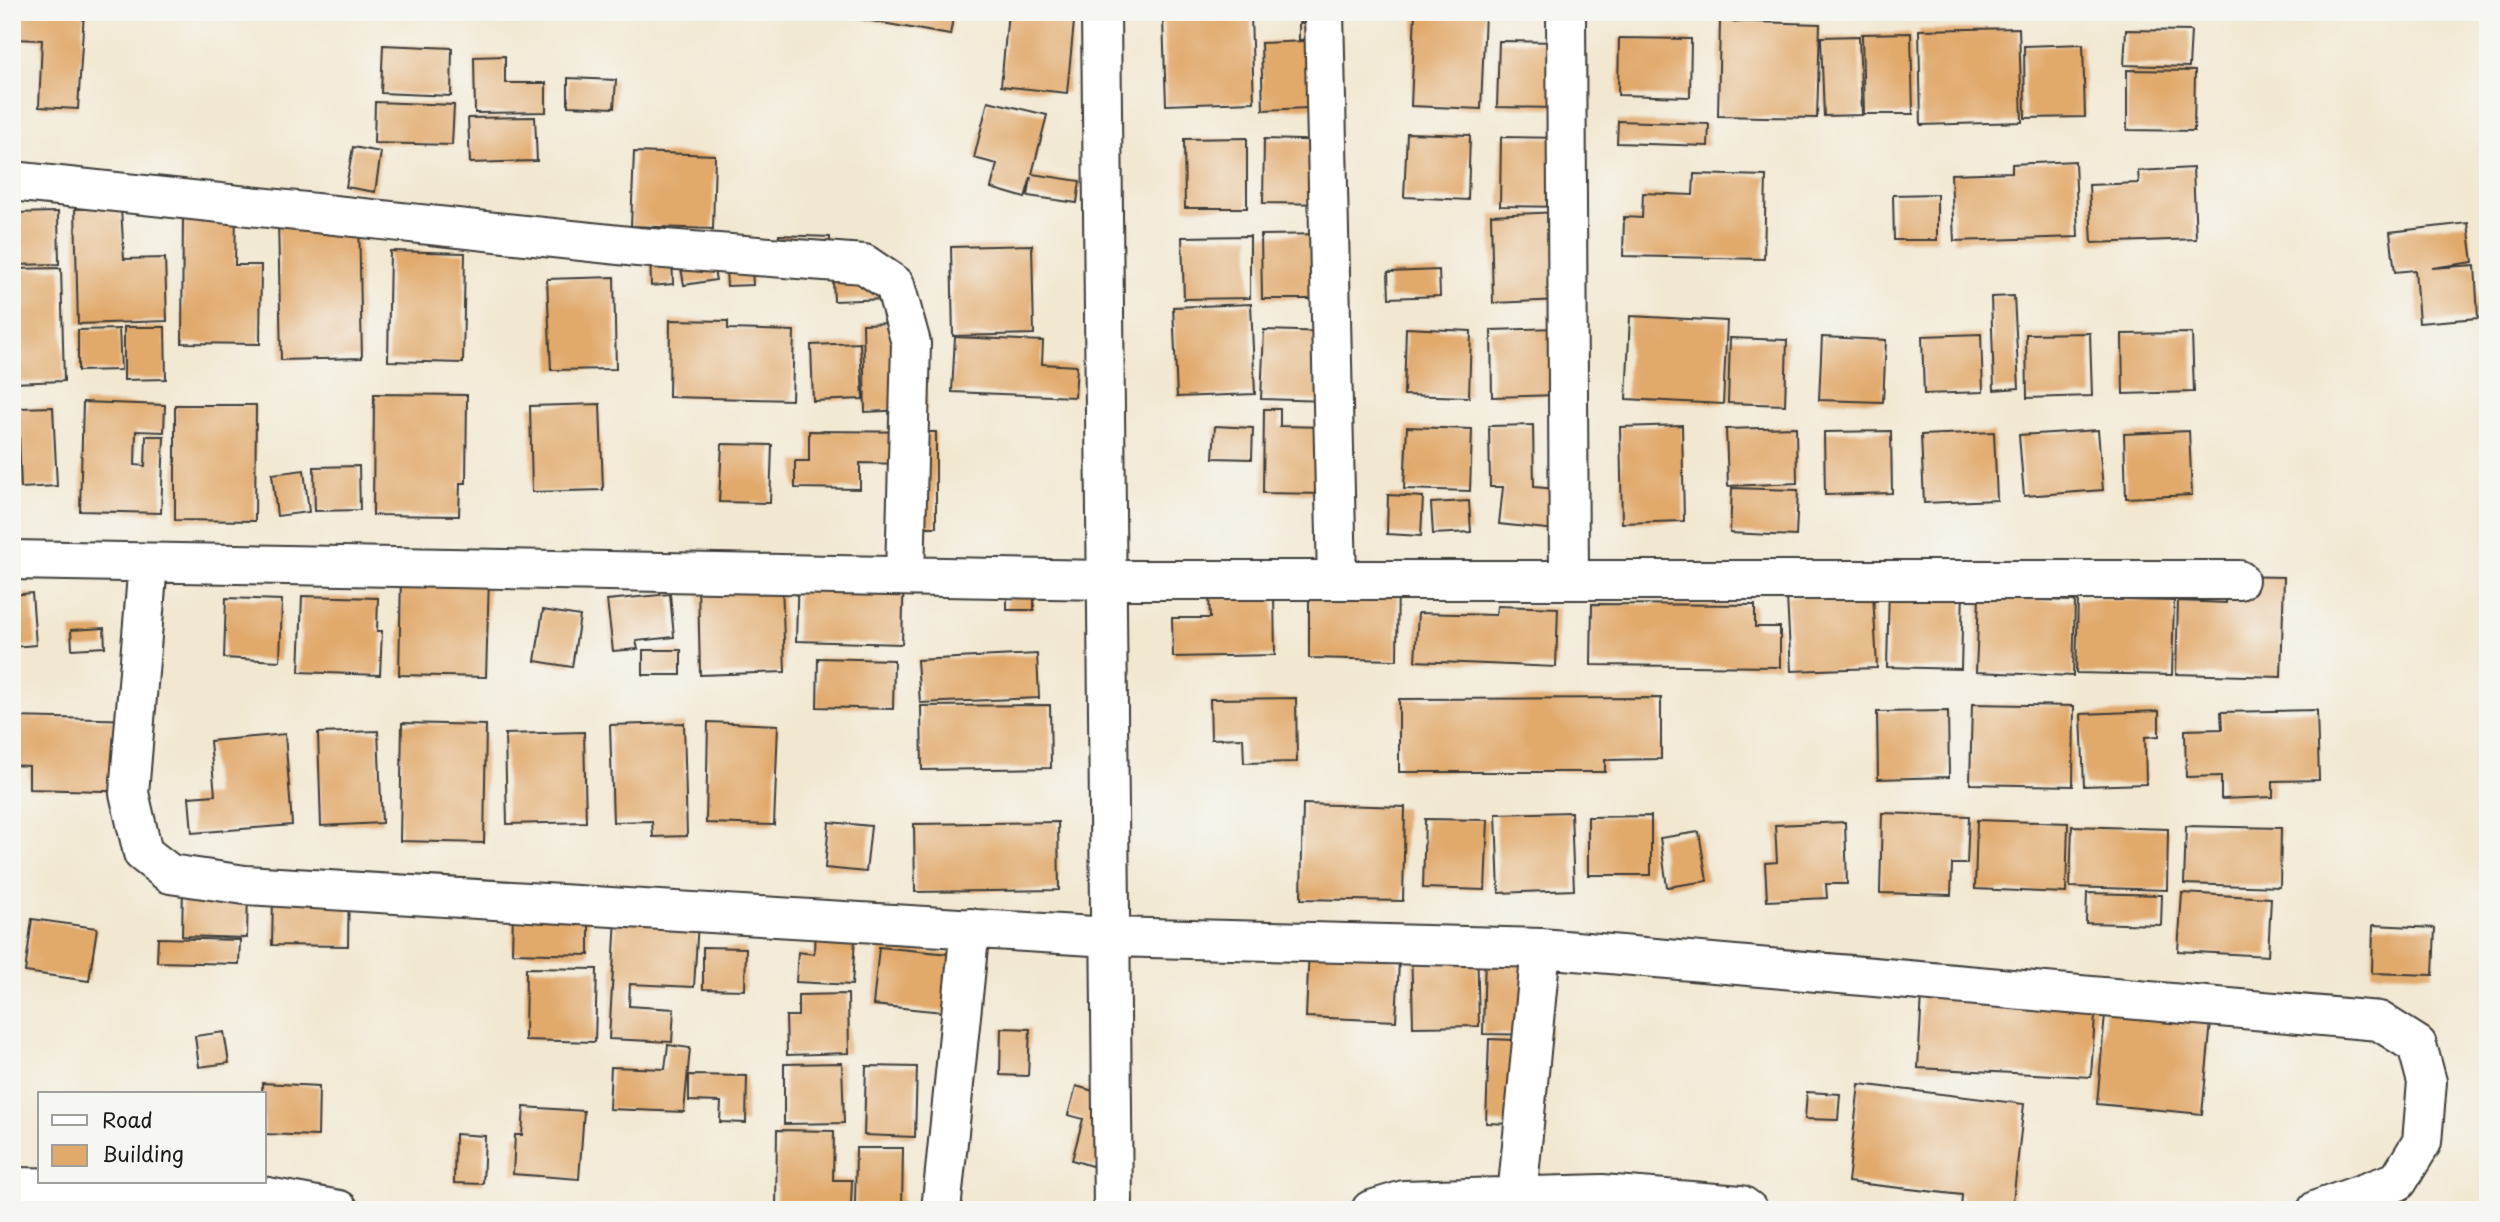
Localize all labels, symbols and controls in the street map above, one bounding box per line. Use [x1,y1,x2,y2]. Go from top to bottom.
legend [38,1092,266,1184]
text: Road [102,1103,153,1135]
text: Building [102,1137,184,1169]

